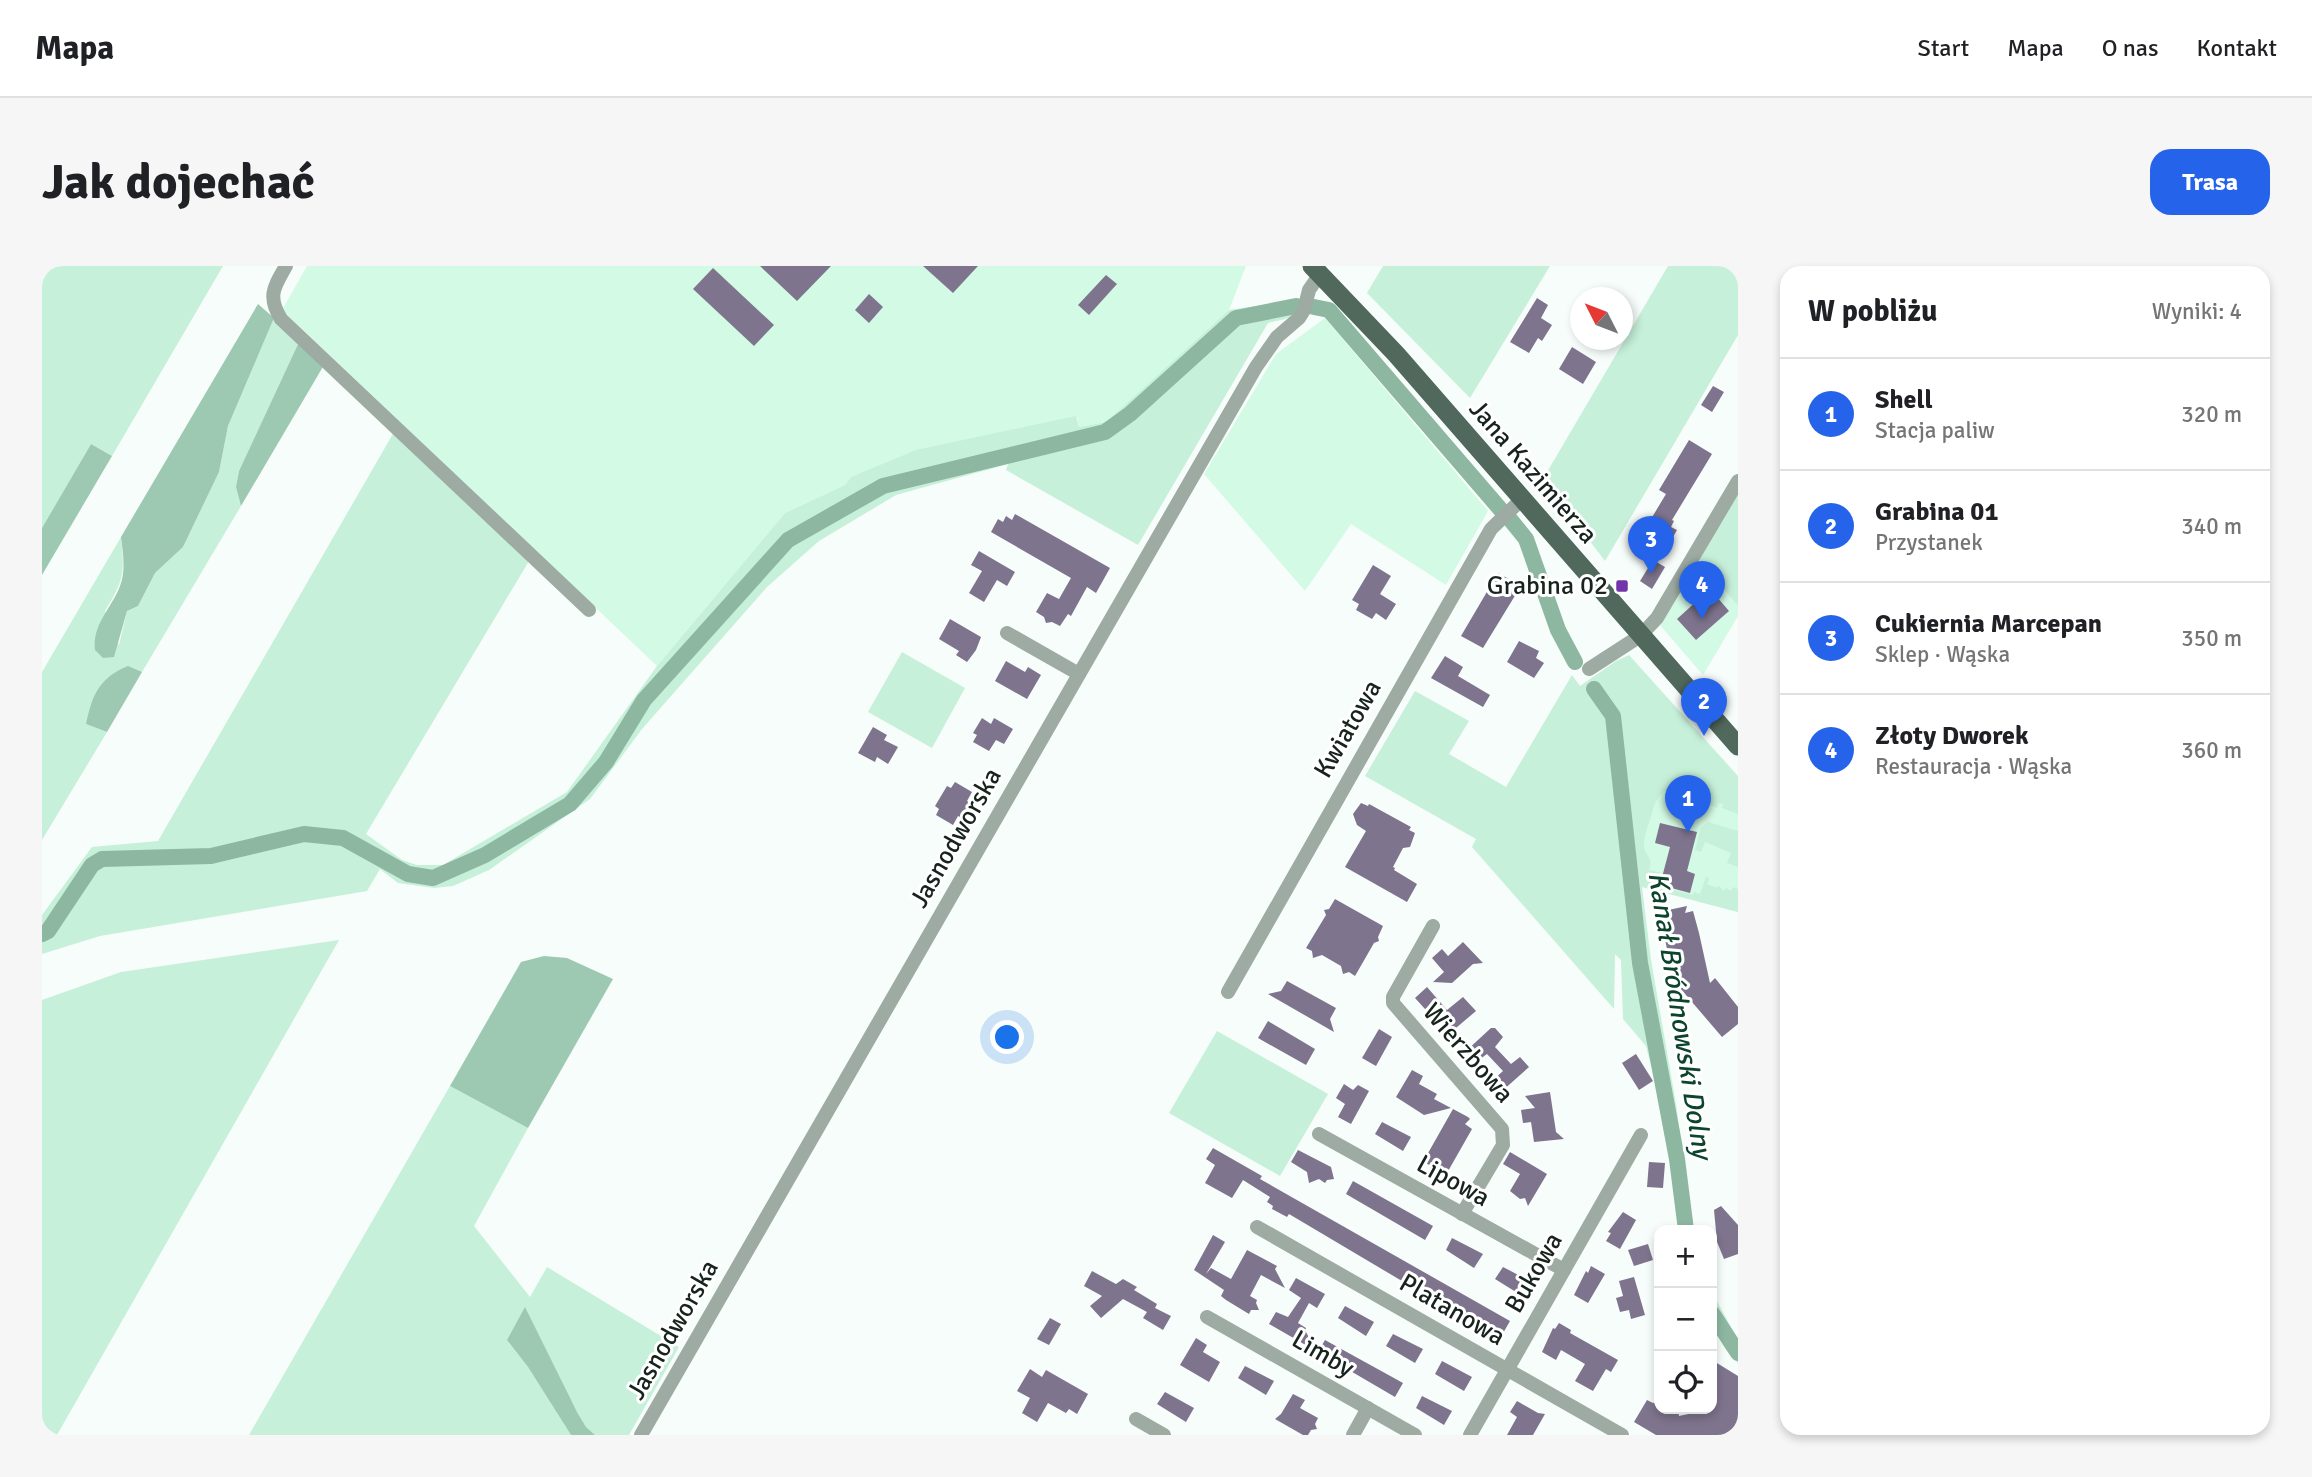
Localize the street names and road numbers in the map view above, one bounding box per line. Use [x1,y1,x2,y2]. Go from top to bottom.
street label: Jana Kazimierza [1462,394,1604,550]
street label: Kwiatowa [1307,674,1389,784]
street label: Jasnodworska [903,762,1009,914]
street label: Wierzbowa [1416,996,1520,1110]
street label: Lipowa [1411,1148,1495,1214]
street label: Bukowa [1498,1227,1570,1319]
street label: Jasnodworska [620,1254,726,1406]
street label: Platanowa [1393,1267,1511,1353]
street label: Limby [1286,1323,1360,1385]

